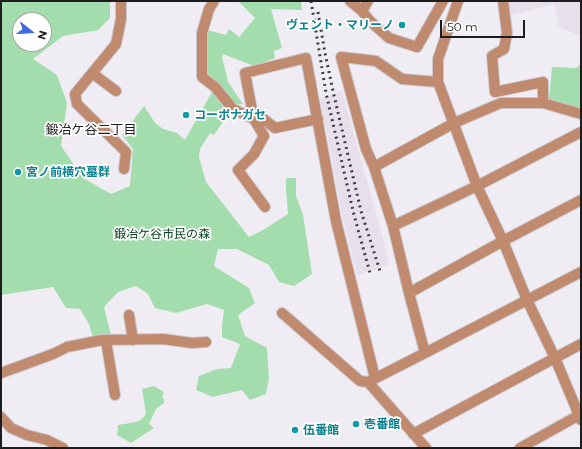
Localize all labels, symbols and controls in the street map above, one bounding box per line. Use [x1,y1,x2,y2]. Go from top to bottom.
north arrow [12,12,52,52]
scale bar [442,12,527,38]
place label: ヴェント・マリーノ [286,18,394,32]
text: 50 m [447,19,478,34]
marker: ヴェント・マリーノ [397,20,407,30]
text: N [35,29,51,42]
place label: コーポナガセ [194,108,266,122]
marker: コーポナガセ [181,110,191,120]
district label: 鍛冶ケ谷二丁目 [46,122,136,138]
place label: 宮ノ前横穴墓群 [26,165,110,179]
marker: 宮ノ前横穴墓群 [13,167,23,177]
park label: 鍛冶ケ谷市民の森 [114,227,210,241]
place label: 壱番館 [364,417,400,431]
marker: 壱番館 [351,419,361,429]
place label: 伍番館 [303,423,339,437]
marker: 伍番館 [290,425,300,435]

